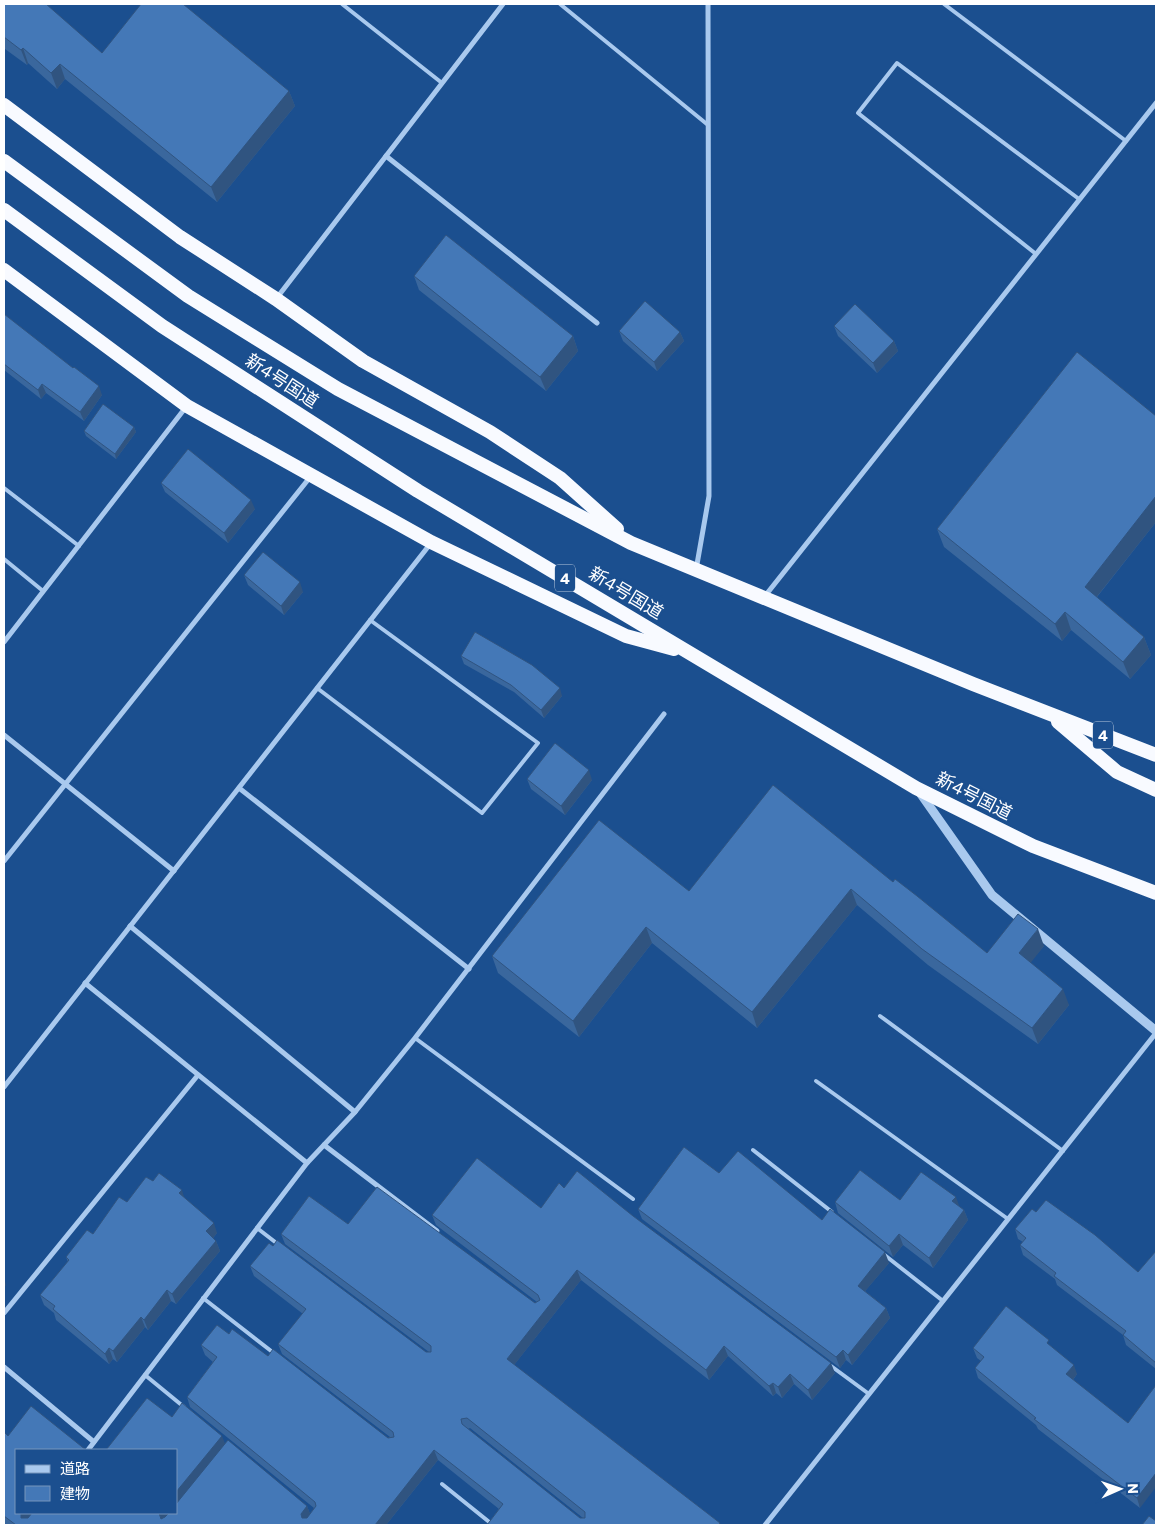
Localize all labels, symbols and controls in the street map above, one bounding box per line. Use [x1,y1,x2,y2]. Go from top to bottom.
street label: 新4号国道 [242,348,323,412]
street label: 新4号国道 [585,561,668,623]
road number: 4 [555,564,575,592]
road number: 4 [1093,722,1113,748]
street label: 新4号国道 [933,767,1016,824]
legend [15,1449,178,1514]
text: 道路 [60,1459,90,1477]
north arrow [1095,1464,1145,1514]
text: N [1125,1483,1142,1494]
text: 建物 [60,1484,90,1502]

